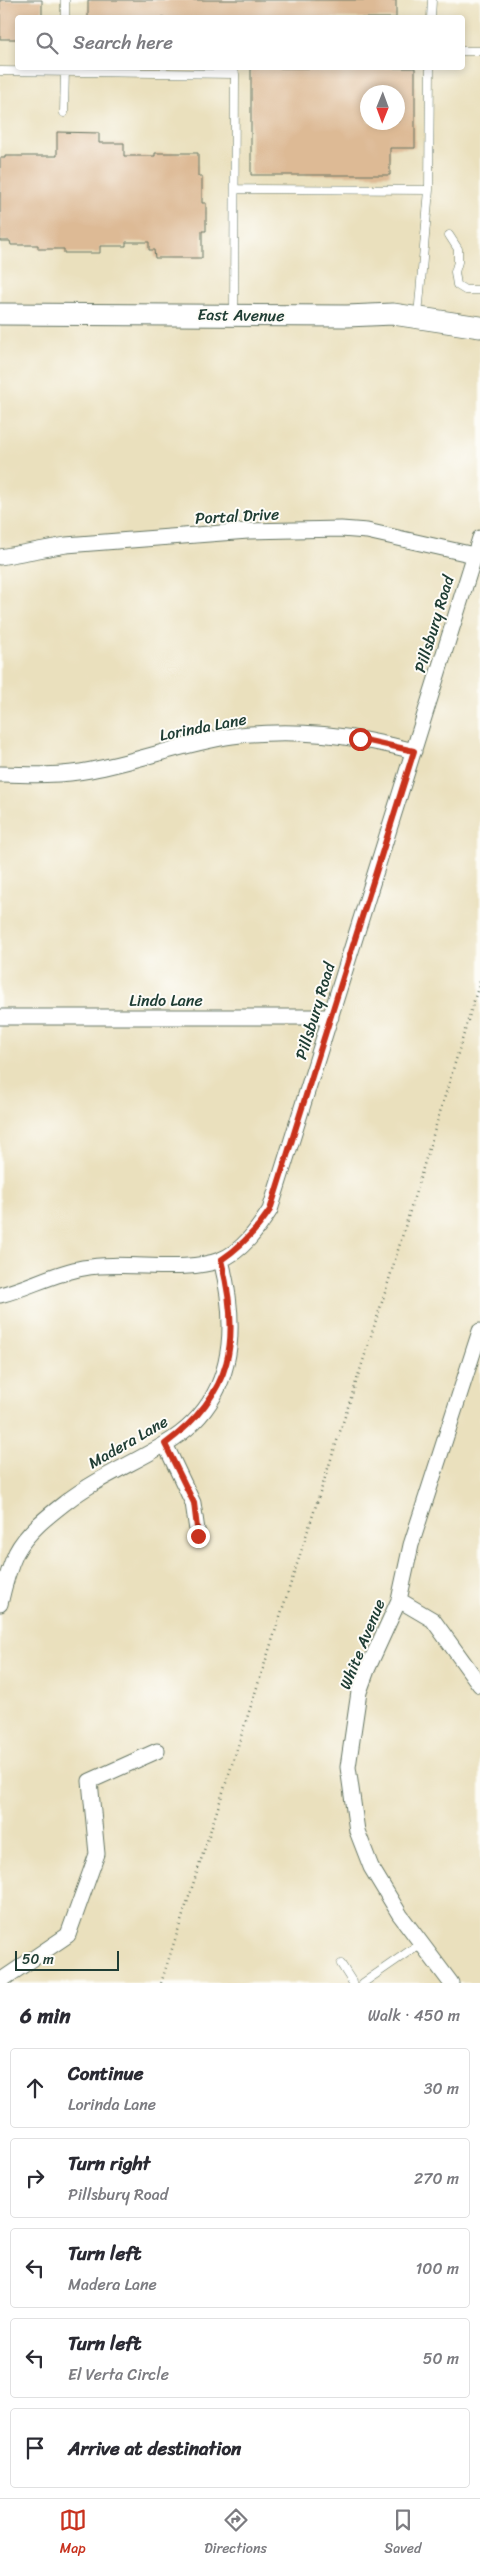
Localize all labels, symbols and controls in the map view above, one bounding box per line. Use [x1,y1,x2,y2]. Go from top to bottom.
search box [15,15,465,70]
text: Search here [73,26,173,59]
icon: search [33,29,61,57]
north arrow [360,85,405,130]
street label: East Avenue [197,300,285,330]
street label: Portal Drive [194,499,280,533]
street label: Pillsbury Road [405,570,463,676]
street label: Lorinda Lane [157,704,249,750]
route start [349,728,372,751]
street label: Pillsbury Road [286,957,344,1063]
street label: Lindo Lane [129,986,203,1015]
street label: Madera Lane [82,1407,174,1477]
route end [187,1525,210,1548]
street label: White Avenue [331,1594,393,1694]
text: 50 m [22,1947,54,1972]
scale bar [15,1948,119,1971]
text: 6 min [20,1997,71,2035]
text: Walk · 450 m [368,2001,460,2030]
text: Continue [68,2057,144,2090]
icon: ahead [21,2074,49,2102]
text: 30 m [424,2074,459,2103]
text: Lorinda Lane [68,2090,156,2119]
text: Turn right [68,2147,150,2180]
icon: right [21,2164,49,2192]
text: 270 m [414,2164,459,2193]
text: Pillsbury Road [68,2180,168,2209]
text: Turn left [68,2237,141,2270]
icon: left [21,2254,49,2282]
text: 100 m [415,2254,459,2283]
text: Madera Lane [68,2270,157,2299]
text: Turn left [68,2327,141,2360]
icon: left [21,2344,49,2372]
text: 50 m [423,2344,459,2373]
text: El Verta Circle [68,2360,169,2389]
text: Arrive at destination [68,2432,241,2465]
icon: arrive [21,2434,49,2462]
tab: Map [59,2506,87,2561]
tab: Directions [204,2506,267,2561]
tab: Saved [384,2506,421,2561]

